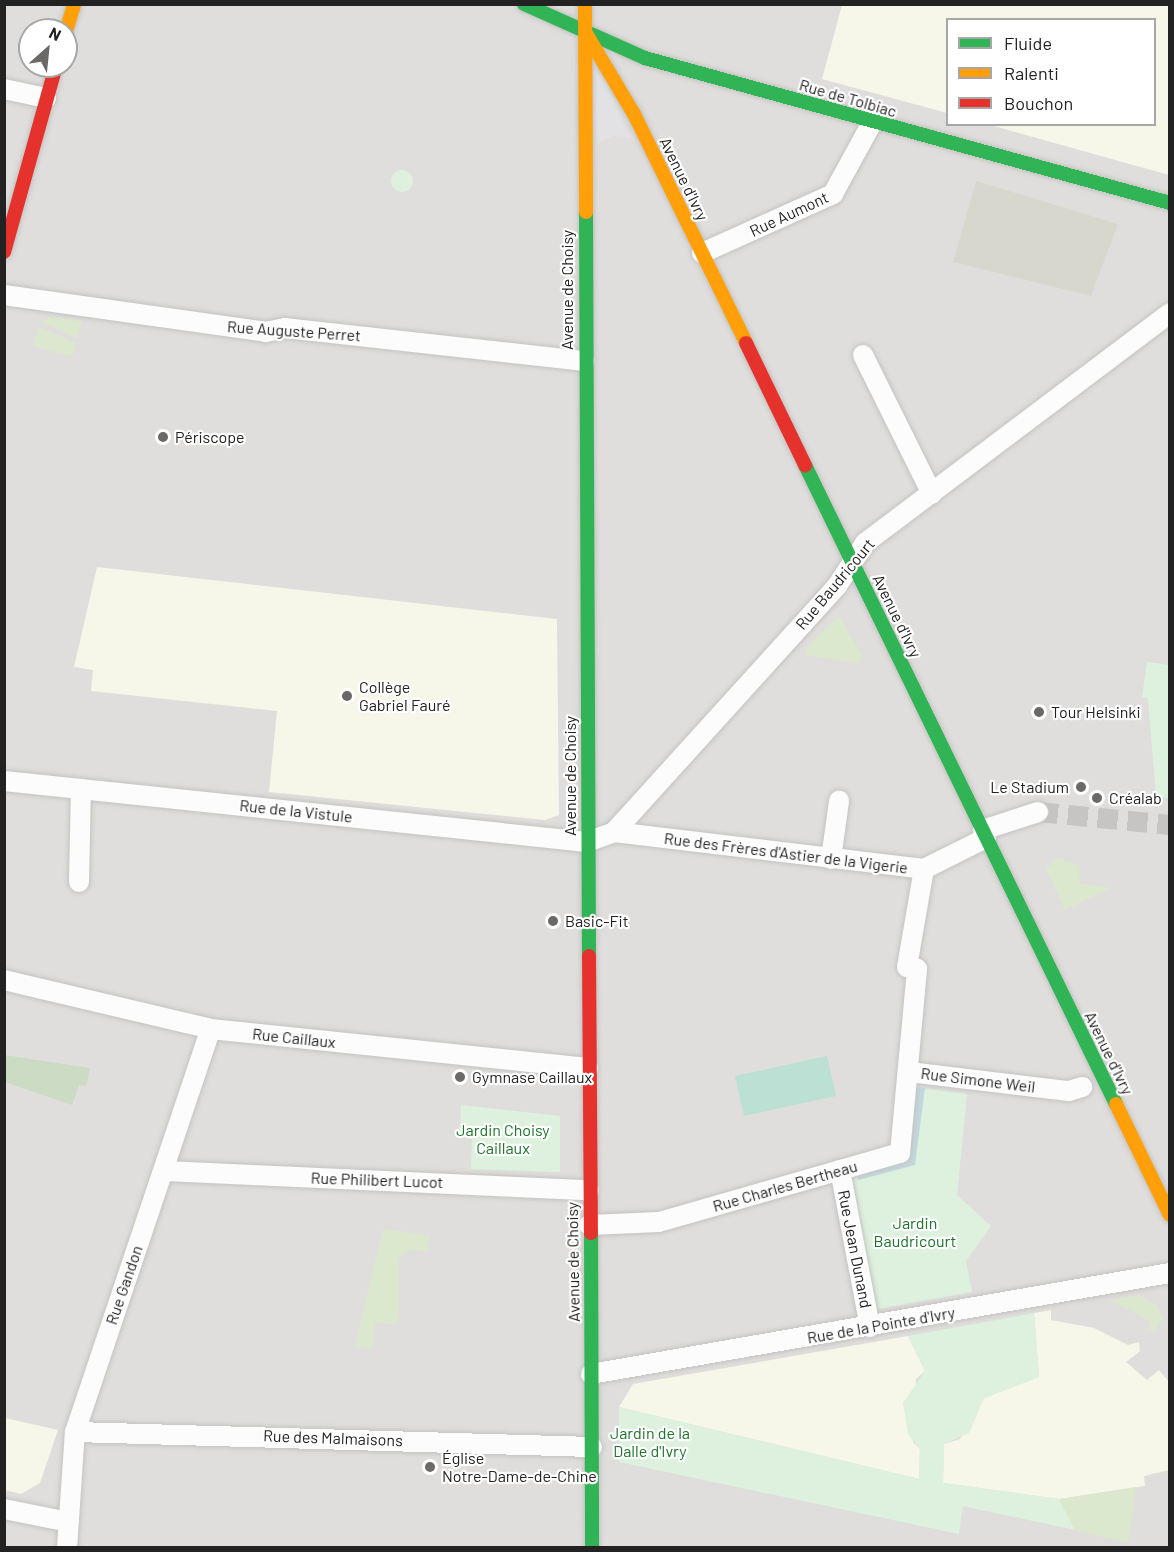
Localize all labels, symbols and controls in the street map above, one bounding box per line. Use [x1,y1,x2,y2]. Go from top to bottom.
north arrow [18,18,78,78]
legend [946,18,1156,126]
text: N [46,22,65,44]
text: Fluide [1004,32,1052,54]
text: Ralenti [1004,62,1059,84]
street label: Rue de Tolbiac [797,75,899,121]
text: Bouchon [1004,92,1073,114]
street label: Avenue d'Ivry [656,134,712,224]
street label: Rue Aumont [747,187,831,241]
street label: Avenue de Choisy [557,230,577,350]
street label: Rue Auguste Perret [226,317,362,345]
place label: Périscope [175,427,245,447]
marker: Périscope [156,430,170,444]
street label: Rue Baudricourt [791,535,879,633]
street label: Avenue d'Ivry [869,571,925,661]
place label: Collège Gabriel Fauré [359,677,451,715]
marker: Collège Gabriel Fauré [340,689,354,703]
place label: Tour Helsinki [1051,702,1140,722]
marker: Tour Helsinki [1032,705,1046,719]
street label: Avenue de Choisy [560,716,580,836]
place label: Le Stadium [990,777,1069,797]
marker: Le Stadium [1074,780,1088,794]
place label: Créalab [1109,788,1162,808]
marker: Créalab [1090,791,1104,805]
street label: Rue de la Vistule [239,796,353,826]
street label: Rue des Frères d'Astier de la Vigerie [663,829,909,877]
place label: Basic-Fit [565,911,628,931]
marker: Basic-Fit [546,914,560,928]
street label: Avenue d'Ivry [1081,1008,1137,1098]
street label: Rue Caillaux [251,1024,337,1052]
street label: Rue Simone Weil [920,1063,1036,1097]
place label: Gymnase Caillaux [472,1067,592,1087]
marker: Gymnase Caillaux [453,1070,467,1084]
park label: Jardin Choisy Caillaux [456,1120,550,1158]
street label: Rue Charles Bertheau [710,1156,860,1216]
street label: Rue Philibert Lucot [310,1168,444,1192]
street label: Rue Jean Dunand [834,1188,876,1310]
street label: Avenue de Choisy [562,1202,584,1322]
park label: Jardin Baudricourt [874,1213,956,1251]
street label: Rue Gandon [101,1243,147,1327]
street label: Rue de la Pointe d'Ivry [806,1303,956,1347]
park label: Jardin de la Dalle d'Ivry [610,1423,690,1461]
street label: Rue des Malmaisons [263,1426,403,1450]
place label: Église Notre-Dame-de-Chine [442,1448,597,1486]
marker: Église Notre-Dame-de-Chine [423,1460,437,1474]

